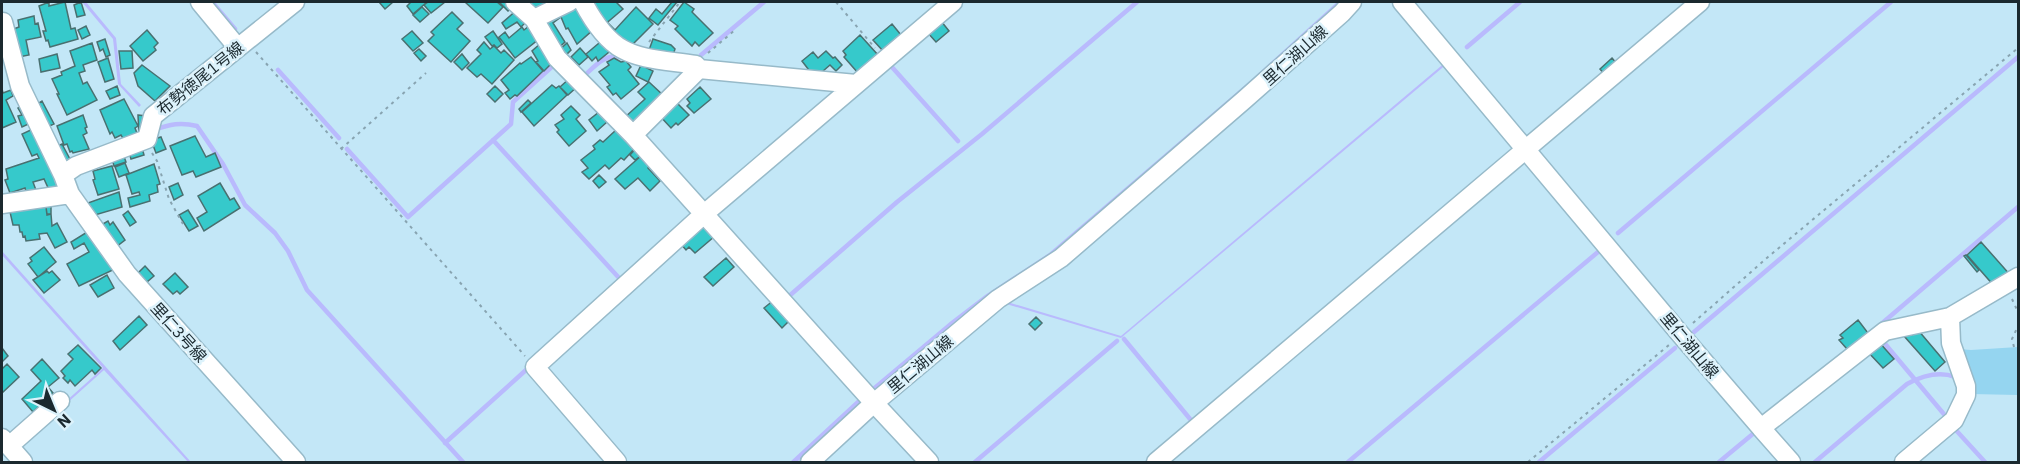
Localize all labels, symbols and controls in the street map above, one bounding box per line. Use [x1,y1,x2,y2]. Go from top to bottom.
street label: 里仁湖山線 [1259,21,1331,89]
street label: 布勢徳尾1号線 [153,37,247,119]
street label: 里仁3号線 [147,298,211,366]
street label: 里仁湖山線 [1657,308,1723,382]
street label: 里仁湖山線 [883,331,957,397]
north arrow [24,380,84,440]
text: N [53,410,75,432]

